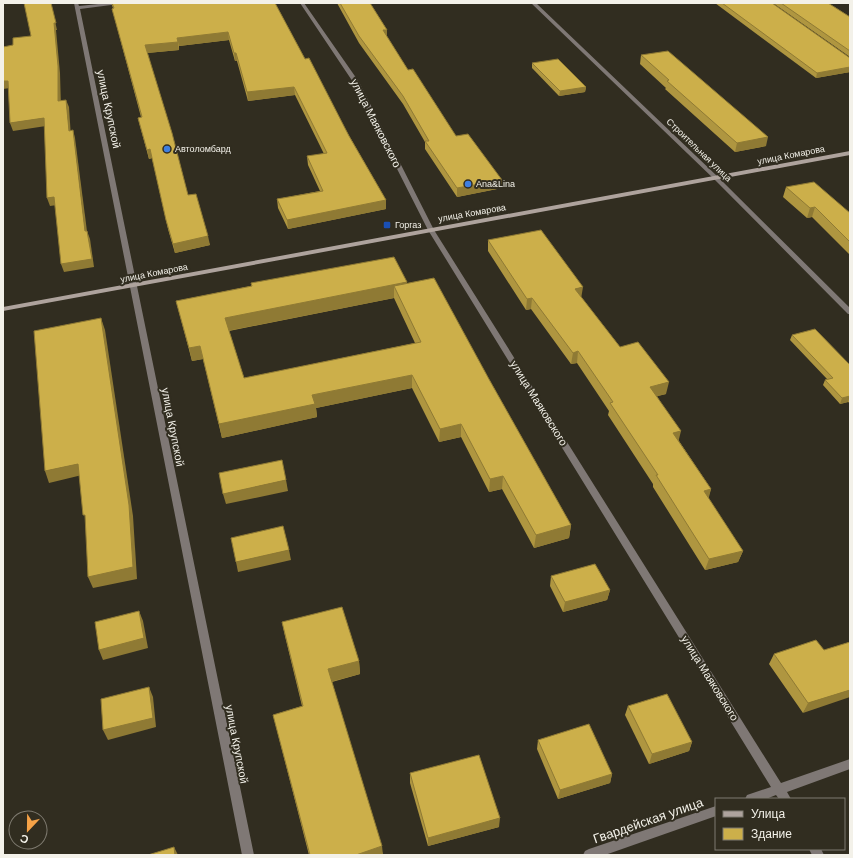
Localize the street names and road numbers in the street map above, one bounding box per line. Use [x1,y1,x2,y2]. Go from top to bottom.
street label: улица Крупской [95,69,123,149]
street label: улица Маяковского [348,77,404,169]
street label: Строительная улица [664,116,734,184]
street label: улица Комарова [756,144,826,166]
street label: улица Комарова [437,202,507,224]
street label: улица Комарова [119,262,189,284]
street label: улица Маяковского [508,358,570,448]
street label: улица Крупской [159,387,187,467]
street label: улица Маяковского [679,633,741,723]
street label: улица Крупской [223,704,251,784]
street label: Гвардейская улица [591,794,706,846]

